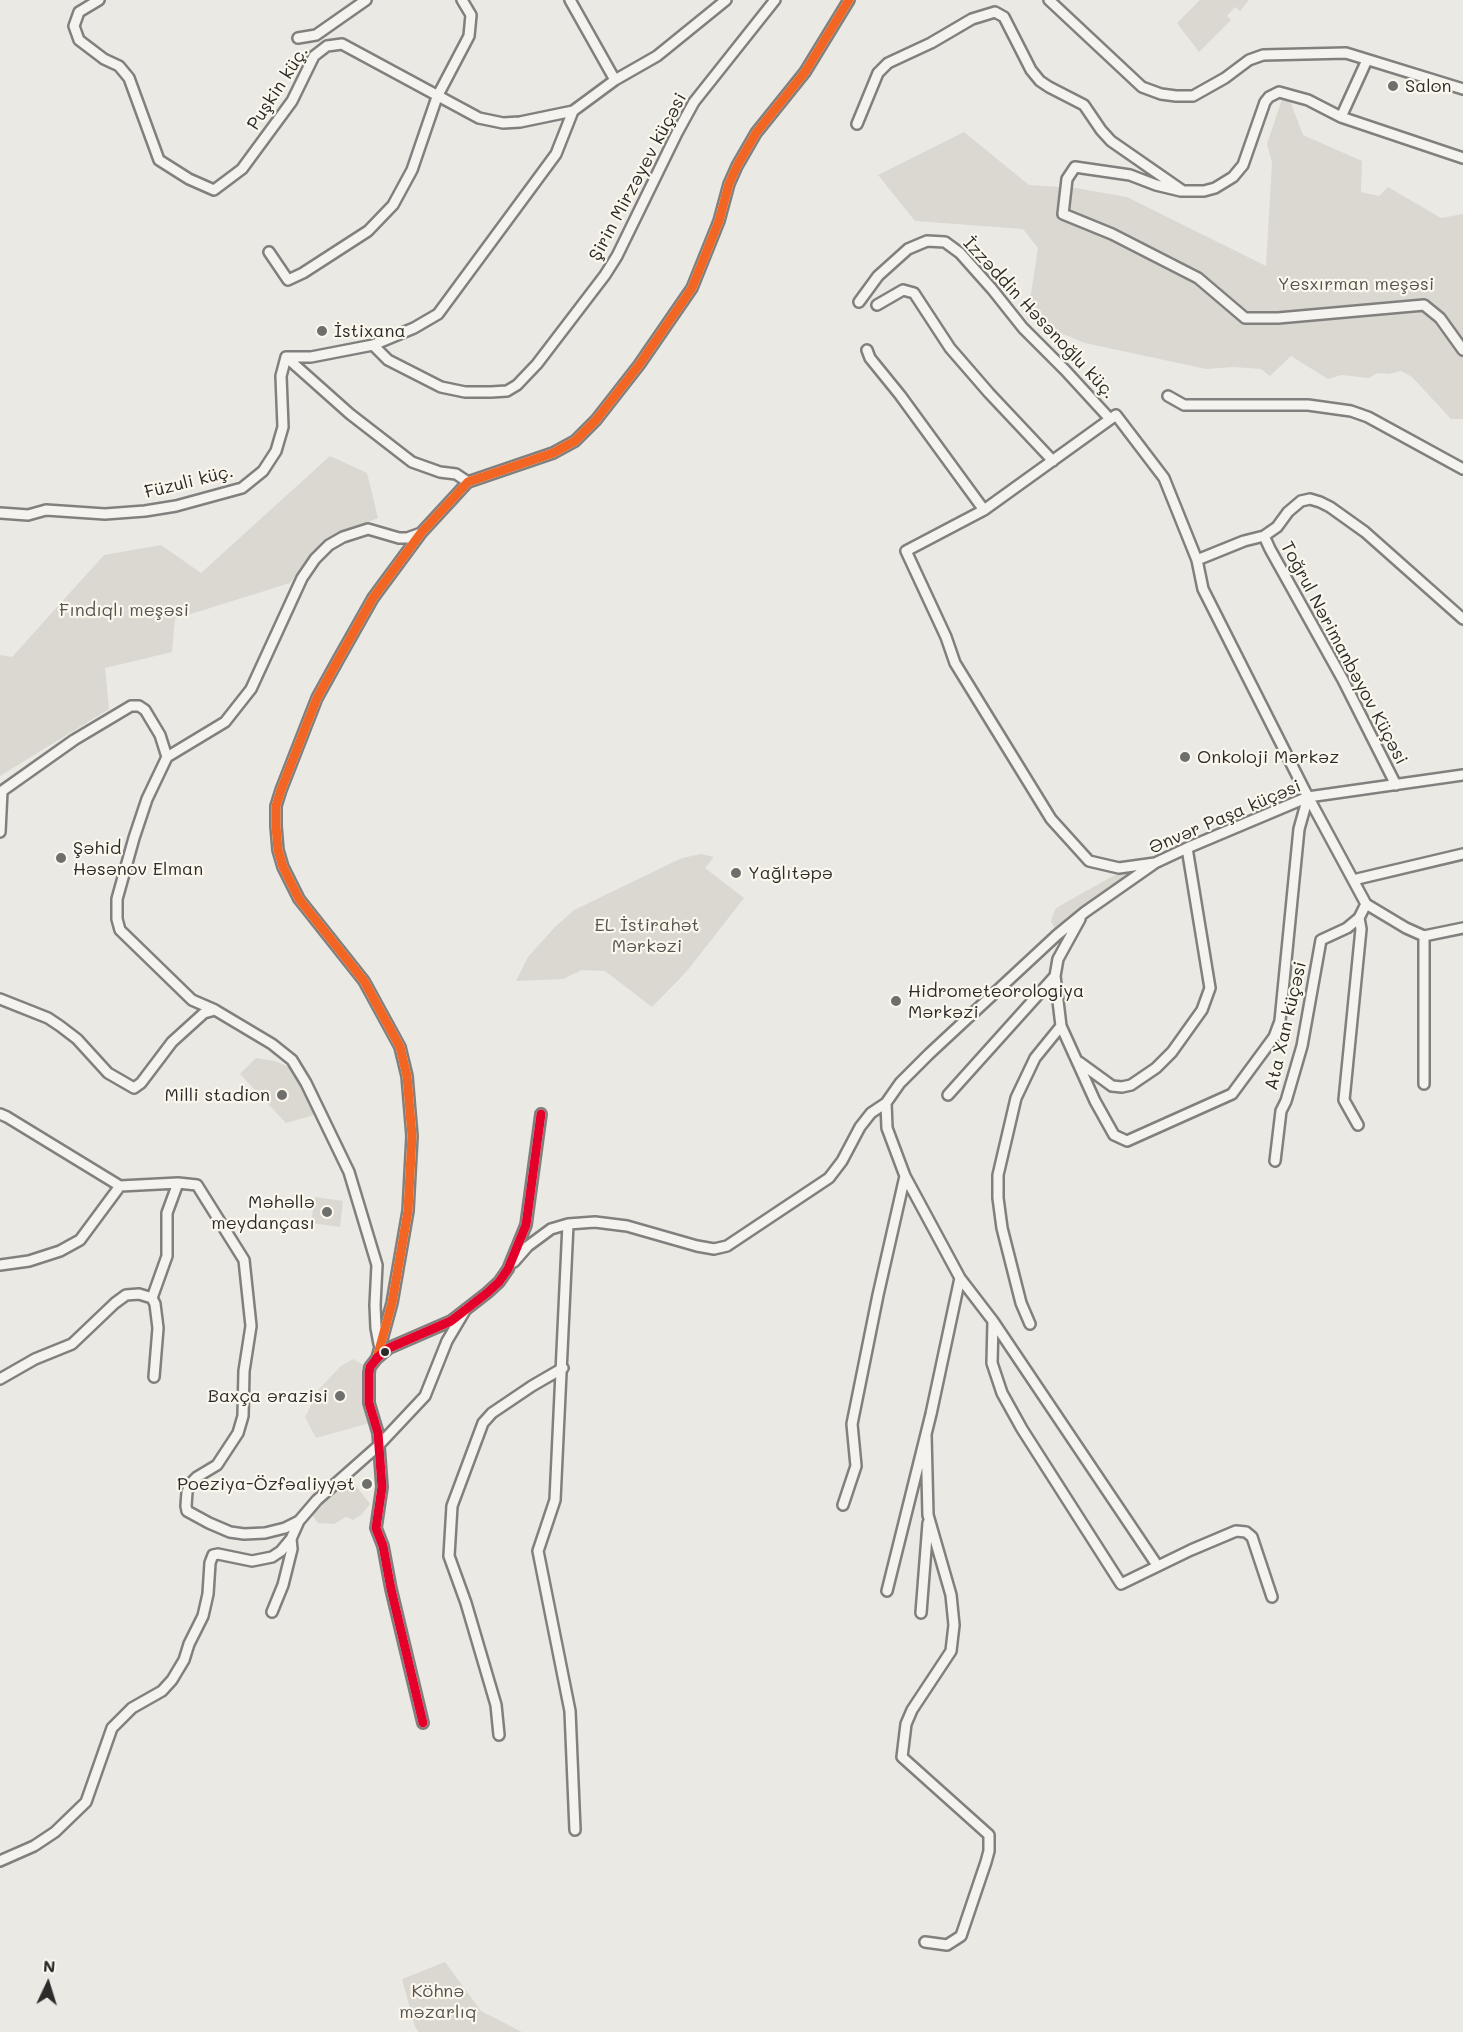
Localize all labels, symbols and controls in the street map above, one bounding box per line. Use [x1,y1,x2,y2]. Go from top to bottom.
street label: Puşkin küç. [243,42,313,134]
place label: Salon [1405,75,1452,97]
marker: Salon [1386,79,1400,93]
street label: Şirin Mirzəyev küçəsi [585,89,691,265]
street label: İzzəddin Həsənoğlu küç. [958,233,1120,403]
park label: Yesxırman meşəsi [1278,273,1434,295]
place label: İstixana [334,320,406,342]
marker: İstixana [315,324,329,338]
street label: Füzuli küç. [142,461,236,503]
street label: Toğrul Nərimanbəyov Küçəsi [1276,538,1412,768]
park label: Fındıqlı meşəsi [59,599,189,621]
place label: Onkoloji Mərkəz [1197,746,1339,768]
marker: Onkoloji Mərkəz [1178,750,1192,764]
street label: Ənvər Paşa küçəsi [1146,775,1304,859]
place label: Şəhid Həsənov Elman [73,837,203,880]
marker: Şəhid Həsənov Elman [54,851,68,865]
place label: Yağlıtəpə [748,862,833,884]
marker: Yağlıtəpə [729,866,743,880]
park label: EL İstirahət Mərkəzi [594,914,700,956]
street label: Ata Xan küçəsi [1261,959,1311,1093]
place label: Hidrometeorologiya Mərkəzi [908,980,1084,1022]
marker: Hidrometeorologiya Mərkəzi [889,994,903,1008]
place label: Milli stadion [164,1084,270,1106]
marker: Milli stadion [275,1088,289,1102]
place label: Məhəllə meydançası [211,1191,315,1234]
marker: Məhəllə meydançası [320,1205,334,1219]
unlabelled marker [379,1346,391,1358]
place label: Baxça ərazisi [208,1385,328,1407]
marker: Baxça ərazisi [333,1389,347,1403]
place label: Poeziya-Özfəaliyyət [177,1473,355,1495]
marker: Poeziya-Özfəaliyyət [360,1477,374,1491]
north arrow [18,1954,78,2014]
text: N [42,1955,56,1976]
park label: Köhnə məzarlıq [399,1980,477,2022]

